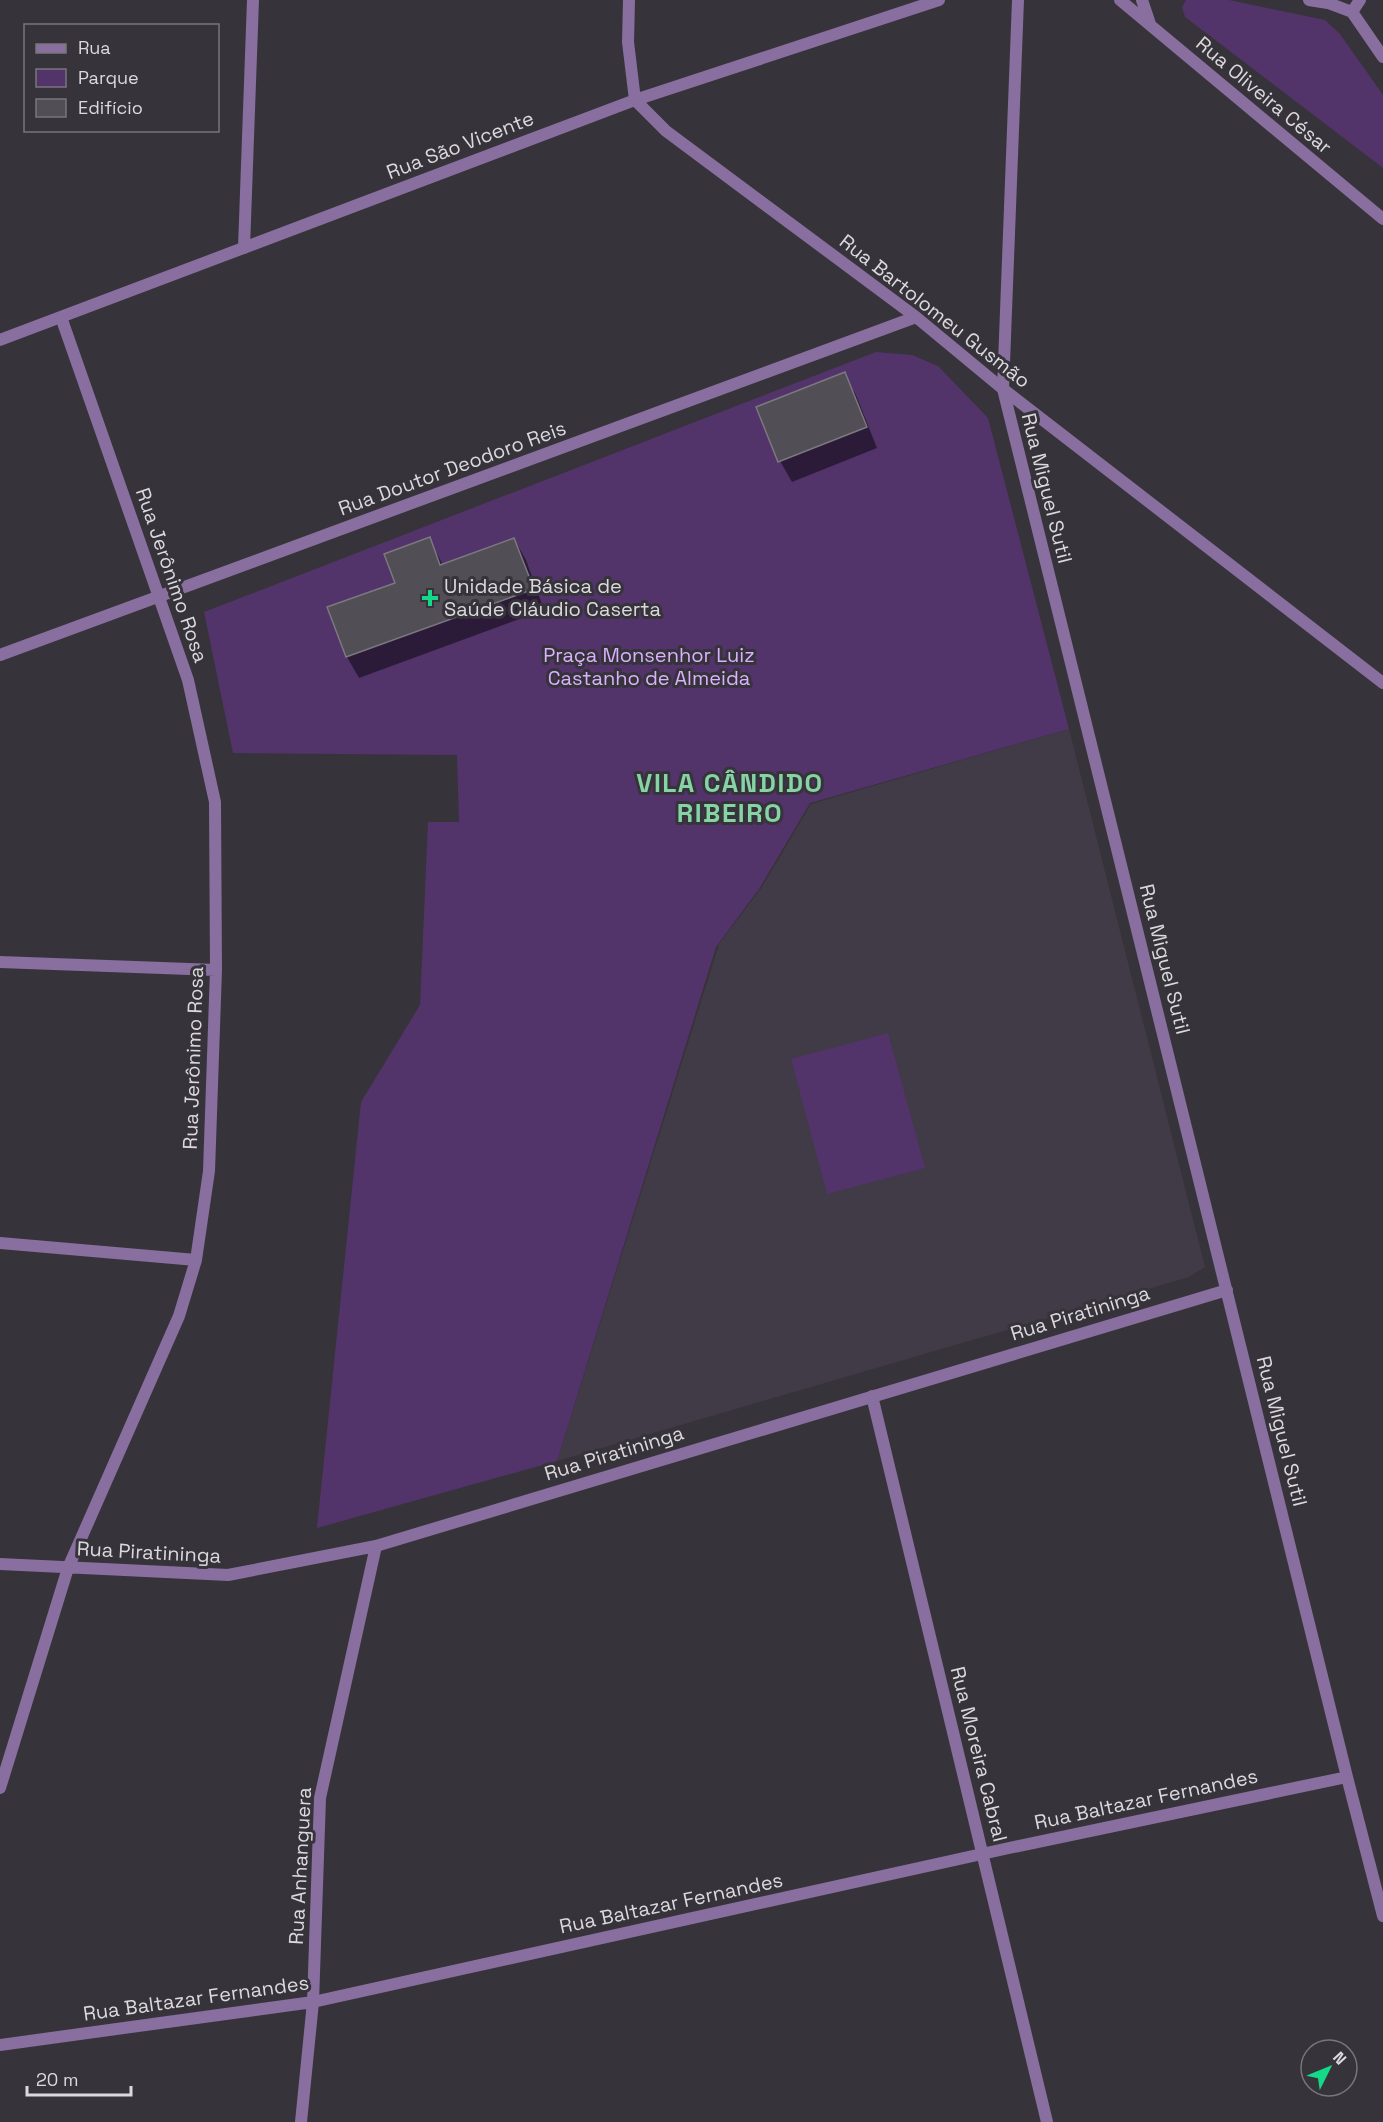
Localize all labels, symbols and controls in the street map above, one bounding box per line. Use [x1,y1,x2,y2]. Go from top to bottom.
legend [24,24,219,132]
street label: Rua Oliveira César [1191,30,1337,160]
text: Rua [78,36,111,59]
text: Parque [78,66,139,89]
text: Edifício [78,96,143,119]
street label: Rua São Vicente [383,105,537,185]
street label: Rua Bartolomeu Gusmão [834,228,1036,394]
street label: Rua Miguel Sutil [1016,410,1078,566]
street label: Rua Doutor Deodoro Reis [335,415,569,521]
street label: Rua Jerônimo Rosa [130,484,214,666]
place label: Unidade Básica de Saúde Cláudio Caserta [444,573,661,622]
marker: Unidade Básica de Saúde Cláudio Caserta [421,589,439,607]
park label: Praça Monsenhor Luiz Castanho de Almeida [543,642,755,691]
district label: VILA CÂNDIDO RIBEIRO [636,766,824,830]
street label: Rua Miguel Sutil [1134,881,1196,1037]
street label: Rua Jerônimo Rosa [177,966,209,1150]
street label: Rua Piratininga [1007,1279,1153,1347]
street label: Rua Miguel Sutil [1251,1353,1313,1509]
street label: Rua Piratininga [541,1419,687,1487]
street label: Rua Piratininga [76,1535,222,1569]
street label: Rua Moreira Cabral [945,1664,1013,1844]
street label: Rua Baltazar Fernandes [1032,1763,1260,1835]
street label: Rua Anhanguera [283,1787,317,1945]
street label: Rua Baltazar Fernandes [557,1867,785,1939]
street label: Rua Baltazar Fernandes [81,1969,311,2027]
north arrow [1299,2038,1359,2098]
text: N [1328,2047,1351,2069]
scale bar [27,2059,130,2097]
text: 20 m [36,2068,79,2091]

